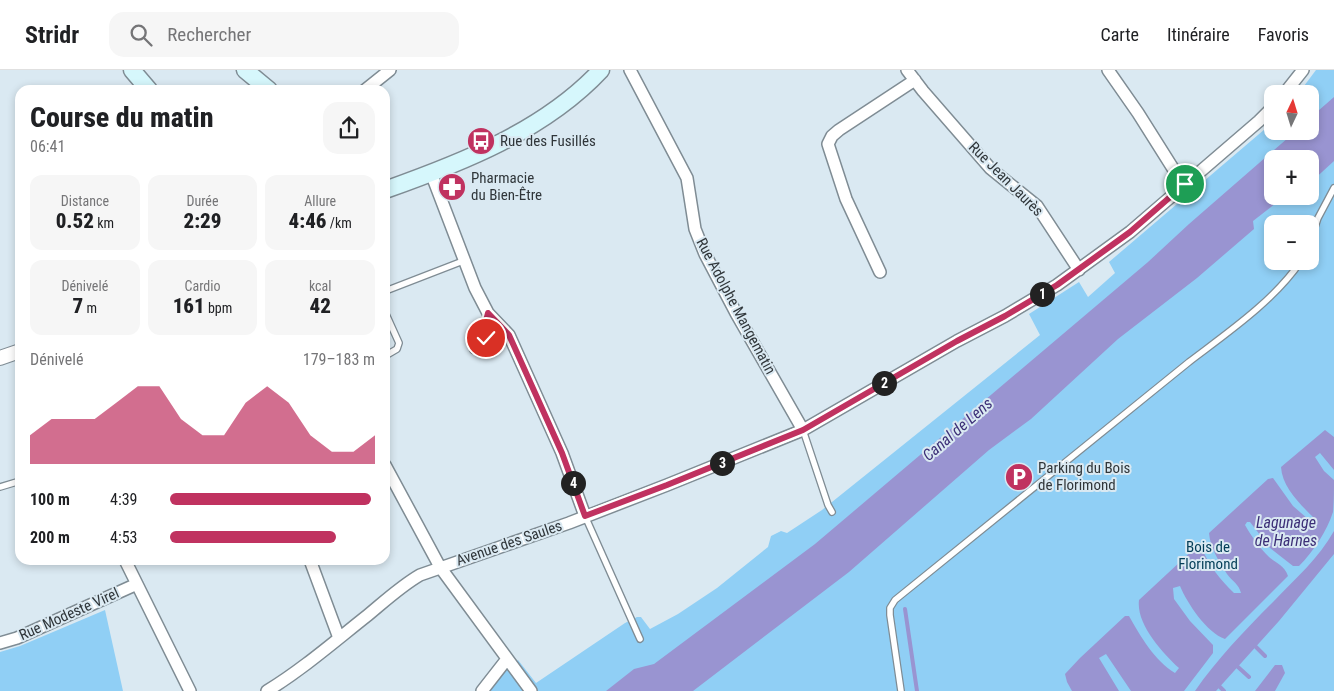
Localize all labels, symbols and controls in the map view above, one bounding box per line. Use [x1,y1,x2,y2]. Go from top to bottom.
search box [109,12,459,57]
text: Stridr [25,21,79,49]
icon: search [127,21,155,49]
text: Rechercher [167,23,251,46]
text: Carte [1100,24,1139,45]
text: Itinéraire [1167,24,1230,45]
text: Favoris [1258,24,1309,45]
north arrow [1264,85,1319,140]
map controls [1264,85,1319,270]
text: Course du matin [30,101,213,134]
button: share [323,102,375,154]
bus stop icon: Rue des Fusillés [466,126,496,156]
place label: Rue des Fusillés [500,132,596,150]
text: 06:41 [30,137,65,156]
street label: Rue Jean Jaurès [965,138,1047,220]
button: + [1264,150,1319,205]
pin [1164,163,1206,205]
place label: Pharmacie du Bien-Être [471,169,542,204]
icon: arrive [1171,170,1199,198]
pharmacy icon: Pharmacie du Bien-Être [437,172,467,202]
text: Distance [61,193,109,209]
text: Durée [186,193,219,209]
text: Allure [304,193,336,209]
text: 0.52 [56,209,94,233]
text: 2:29 [184,209,221,233]
text: 4:46 [289,209,327,233]
text: km [94,215,114,231]
text: /km [327,215,352,231]
button: − [1264,215,1319,270]
street label: Rue Adolphe Mangematin [692,235,780,377]
text: Dénivelé [61,278,108,294]
text: Cardio [185,278,220,294]
text: kcal [309,278,331,294]
pin: 1 [1030,282,1054,306]
text: 1 [1039,286,1046,302]
text: 7 [73,294,83,318]
text: 161 [173,294,205,318]
text: 42 [309,294,331,318]
text: m [83,300,97,316]
text: bpm [205,300,232,316]
pin [465,317,507,359]
icon: check [472,324,500,352]
text: Dénivelé [30,350,83,369]
text: 179–183 m [303,350,375,369]
pin: 2 [872,370,896,396]
text: 2 [881,375,888,391]
water label: Canal de Lens [919,394,996,465]
pin: 3 [710,450,734,476]
text: 3 [719,455,726,471]
place label: Parking du Bois de Florimond [1038,459,1131,494]
parking icon: Parking du Bois de Florimond [1004,462,1034,492]
pin: 4 [560,470,586,496]
text: 4 [570,475,577,491]
text: 100 m [30,490,70,509]
text: 4:39 [110,490,137,509]
water label: Lagunage de Harnes [1255,513,1317,550]
street label: Avenue des Saules [454,516,565,570]
text: 200 m [30,528,70,547]
text: 4:53 [110,528,137,547]
park label: Bois de Florimond [1178,538,1238,573]
street label: Rue Modeste Virel [16,584,122,644]

